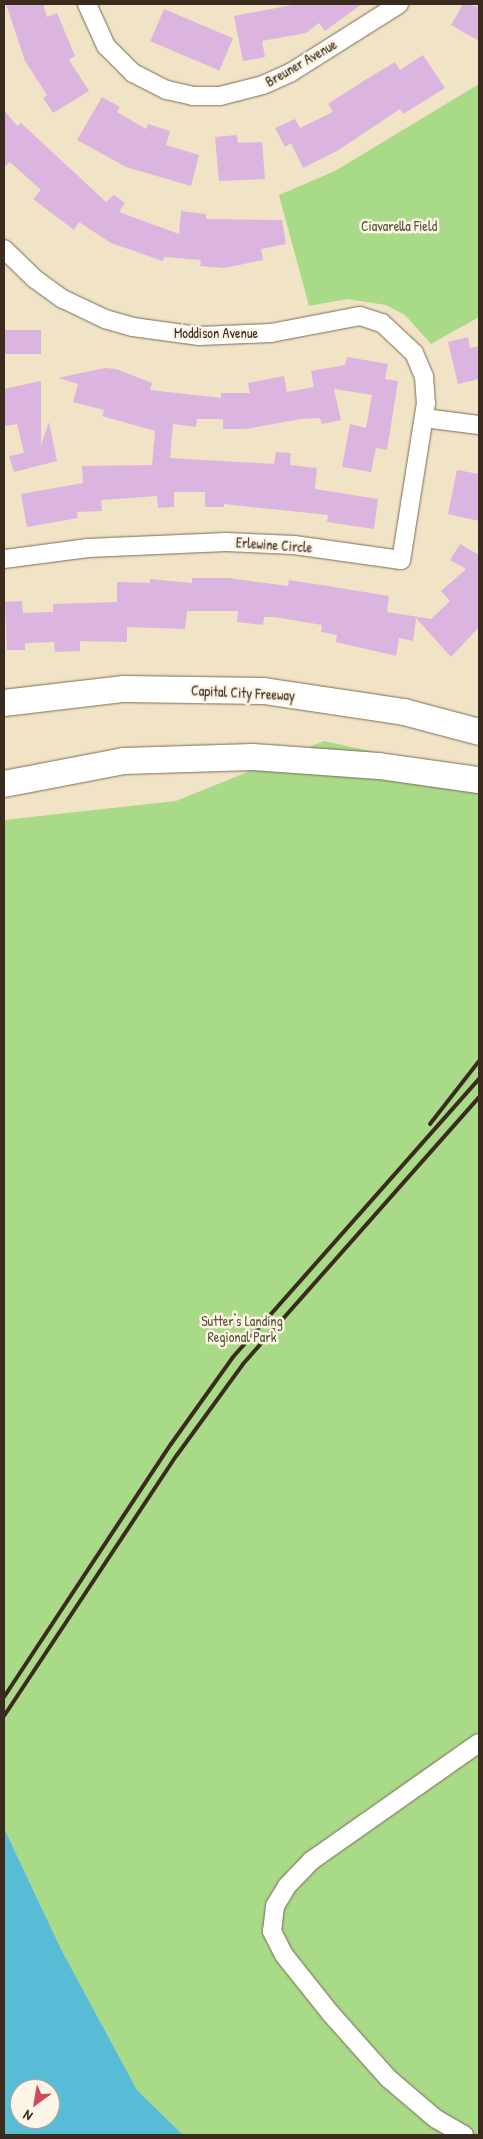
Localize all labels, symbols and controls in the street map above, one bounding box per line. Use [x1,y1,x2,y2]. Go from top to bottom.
street label: Breuner Avenue [262,36,340,90]
park label: Ciavarella Field [361,218,437,234]
street label: Moddison Avenue [174,325,258,341]
street label: Erlewine Circle [235,534,313,556]
street label: Capital City Freeway [191,682,295,704]
park label: Sutter's Landing Regional Park [201,1313,283,1345]
north arrow [10,2079,60,2129]
text: N [19,2106,36,2126]

